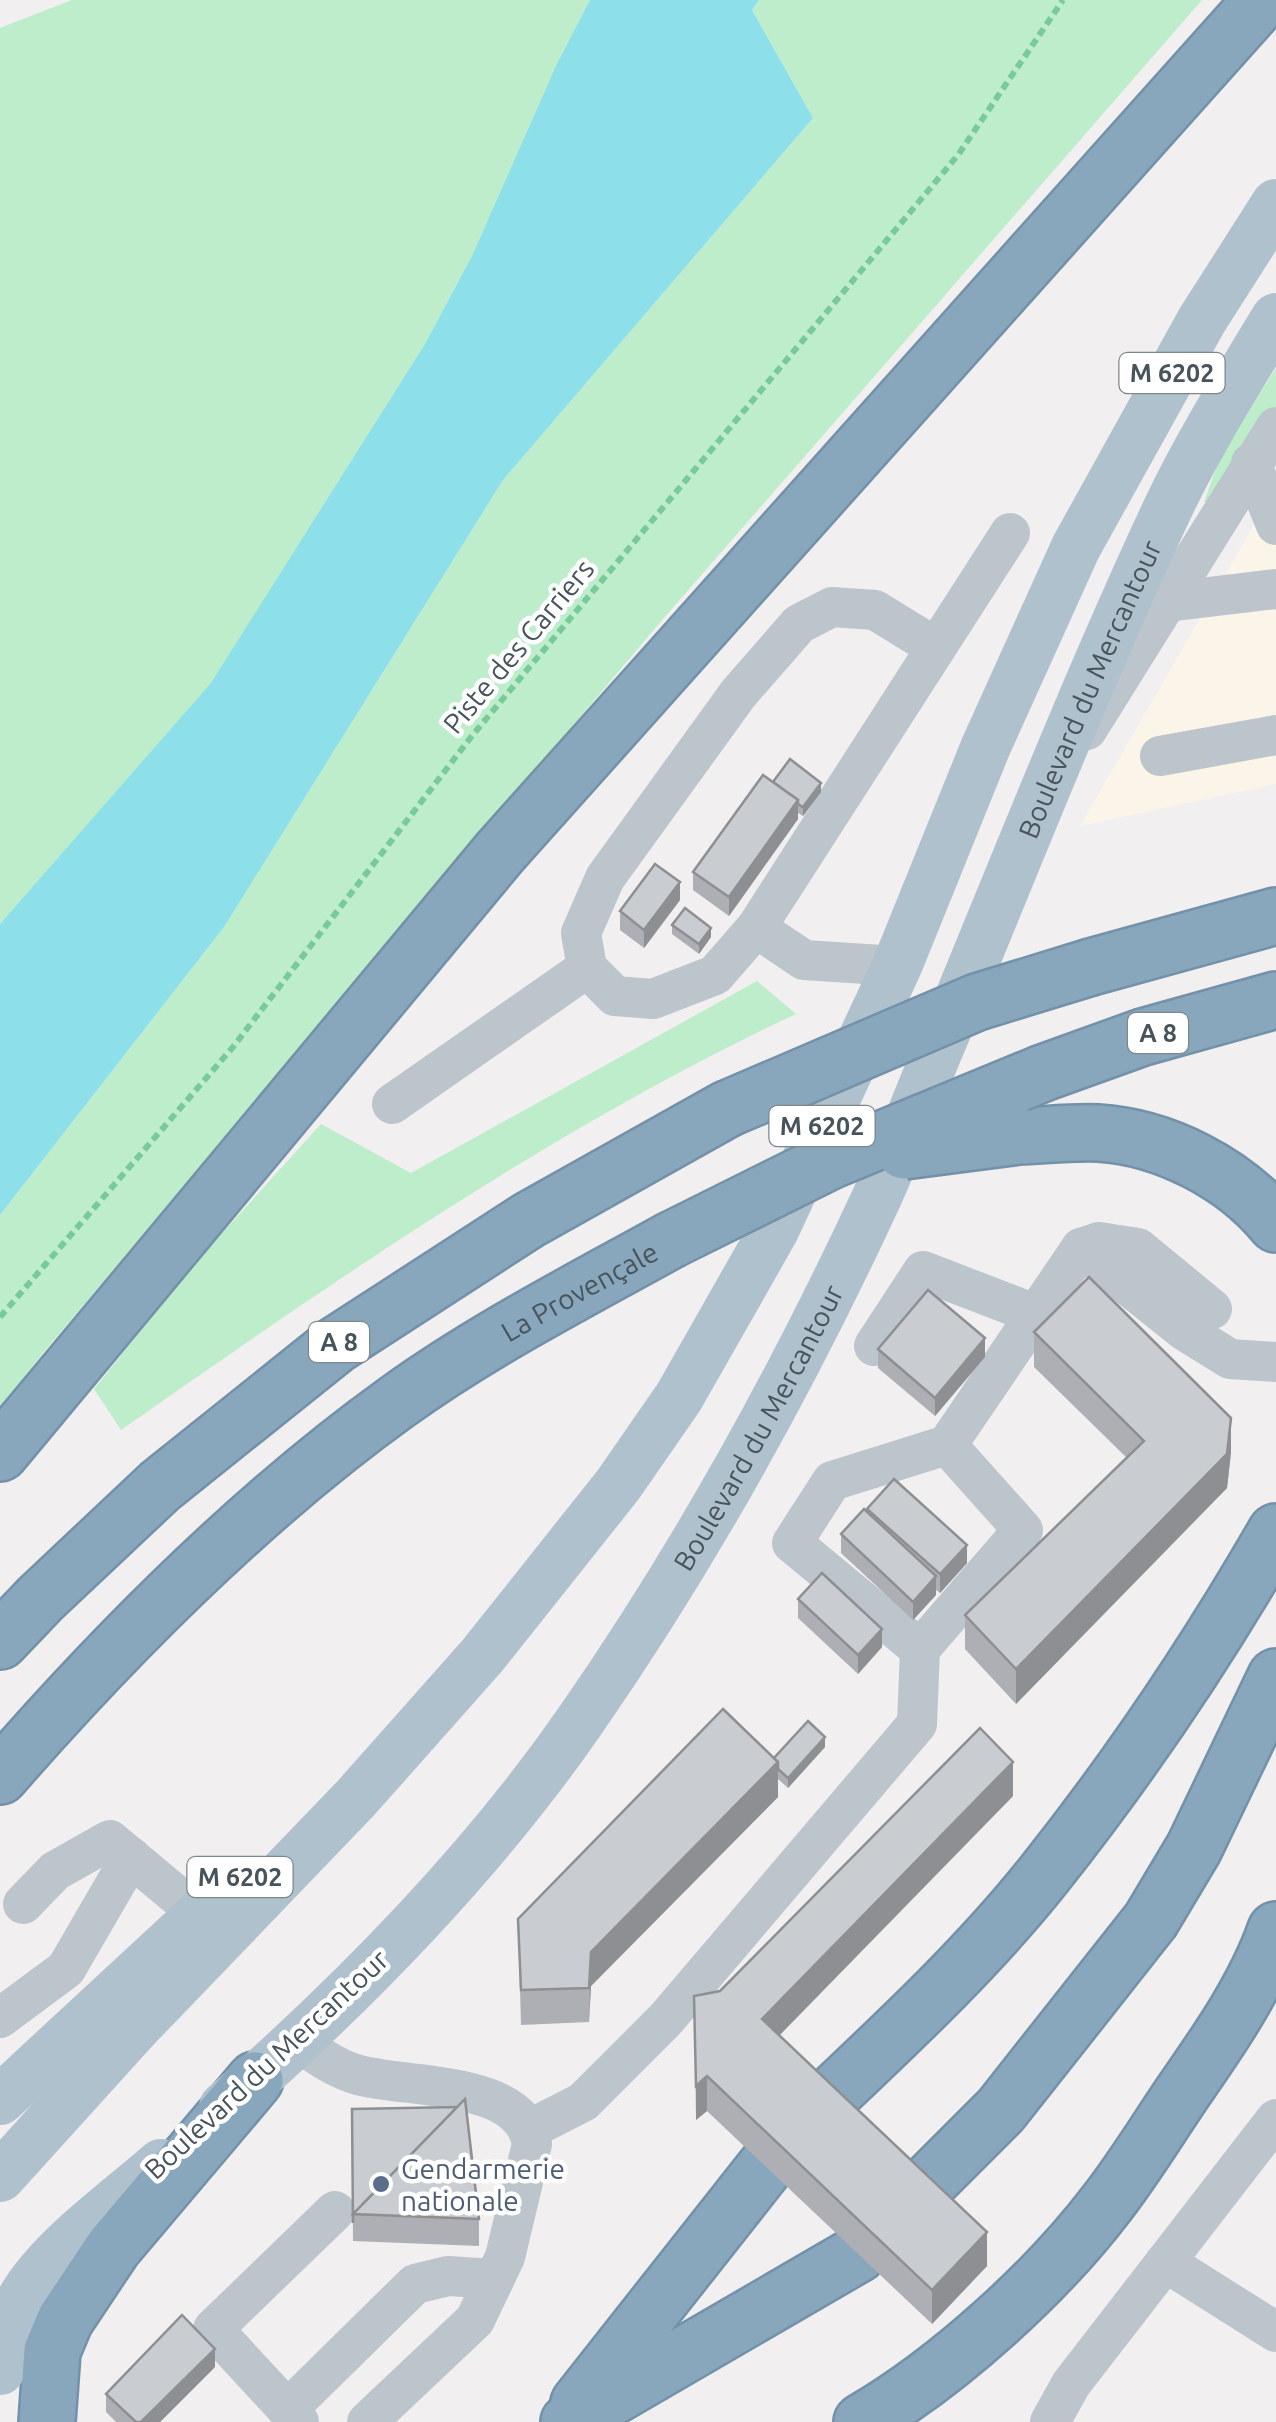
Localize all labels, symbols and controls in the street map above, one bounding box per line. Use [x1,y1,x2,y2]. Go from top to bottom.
road number: M 6202 [1120,353,1224,393]
street label: Boulevard du Mercantour [1012,535,1167,842]
street label: Piste des Carriers [436,553,600,739]
road number: A 8 [1128,1013,1188,1053]
road number: M 6202 [770,1106,874,1146]
street label: La Provençale [495,1235,663,1347]
street label: Boulevard du Mercantour [667,1279,848,1576]
road number: A 8 [309,1322,369,1362]
road number: M 6202 [188,1857,292,1897]
street label: Boulevard du Mercantour [138,1943,394,2185]
place label: Gendarmerie nationale [401,2153,565,2216]
marker: Gendarmerie nationale [370,2173,392,2195]

